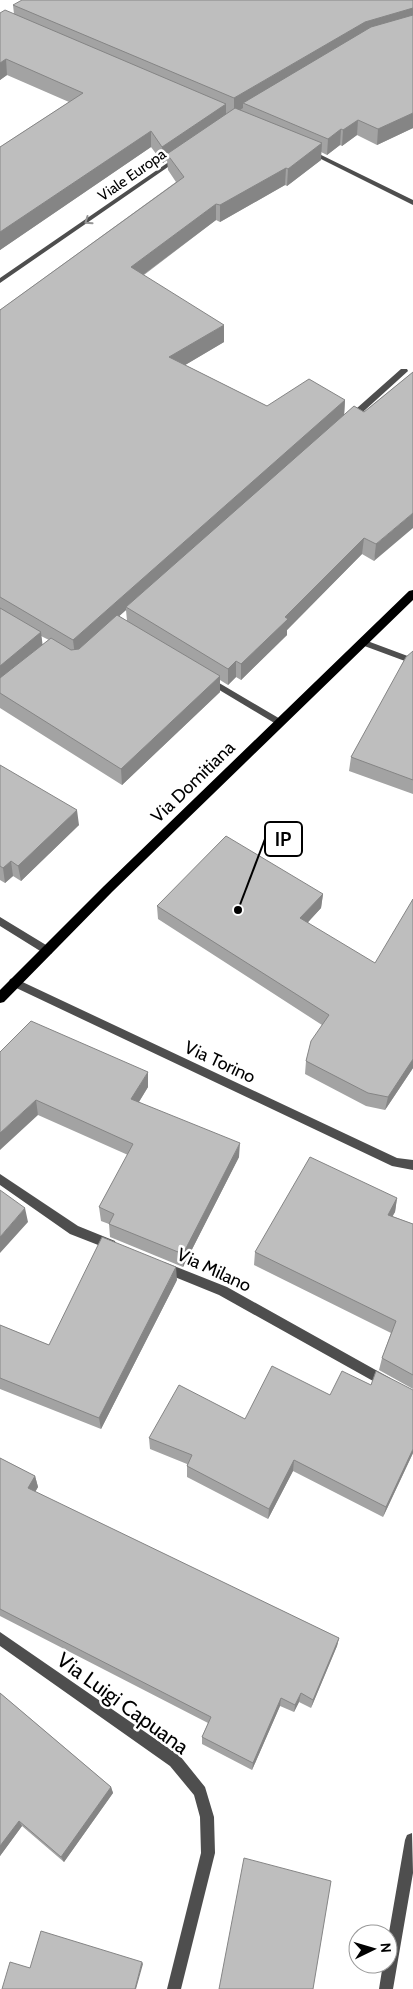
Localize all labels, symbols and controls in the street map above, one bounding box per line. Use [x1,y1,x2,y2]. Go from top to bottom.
street label: Viale Europa [94,145,170,205]
one-way arrow [84,215,93,224]
street label: Via Domitiana [147,736,240,827]
callout: IP [265,822,302,856]
text: IP [275,828,291,851]
street label: Via Torino [181,1036,259,1088]
street label: Via Milano [173,1243,255,1297]
street label: Via Luigi Capuana [52,1647,194,1759]
north arrow [348,1924,398,1974]
text: N [377,1942,395,1954]

